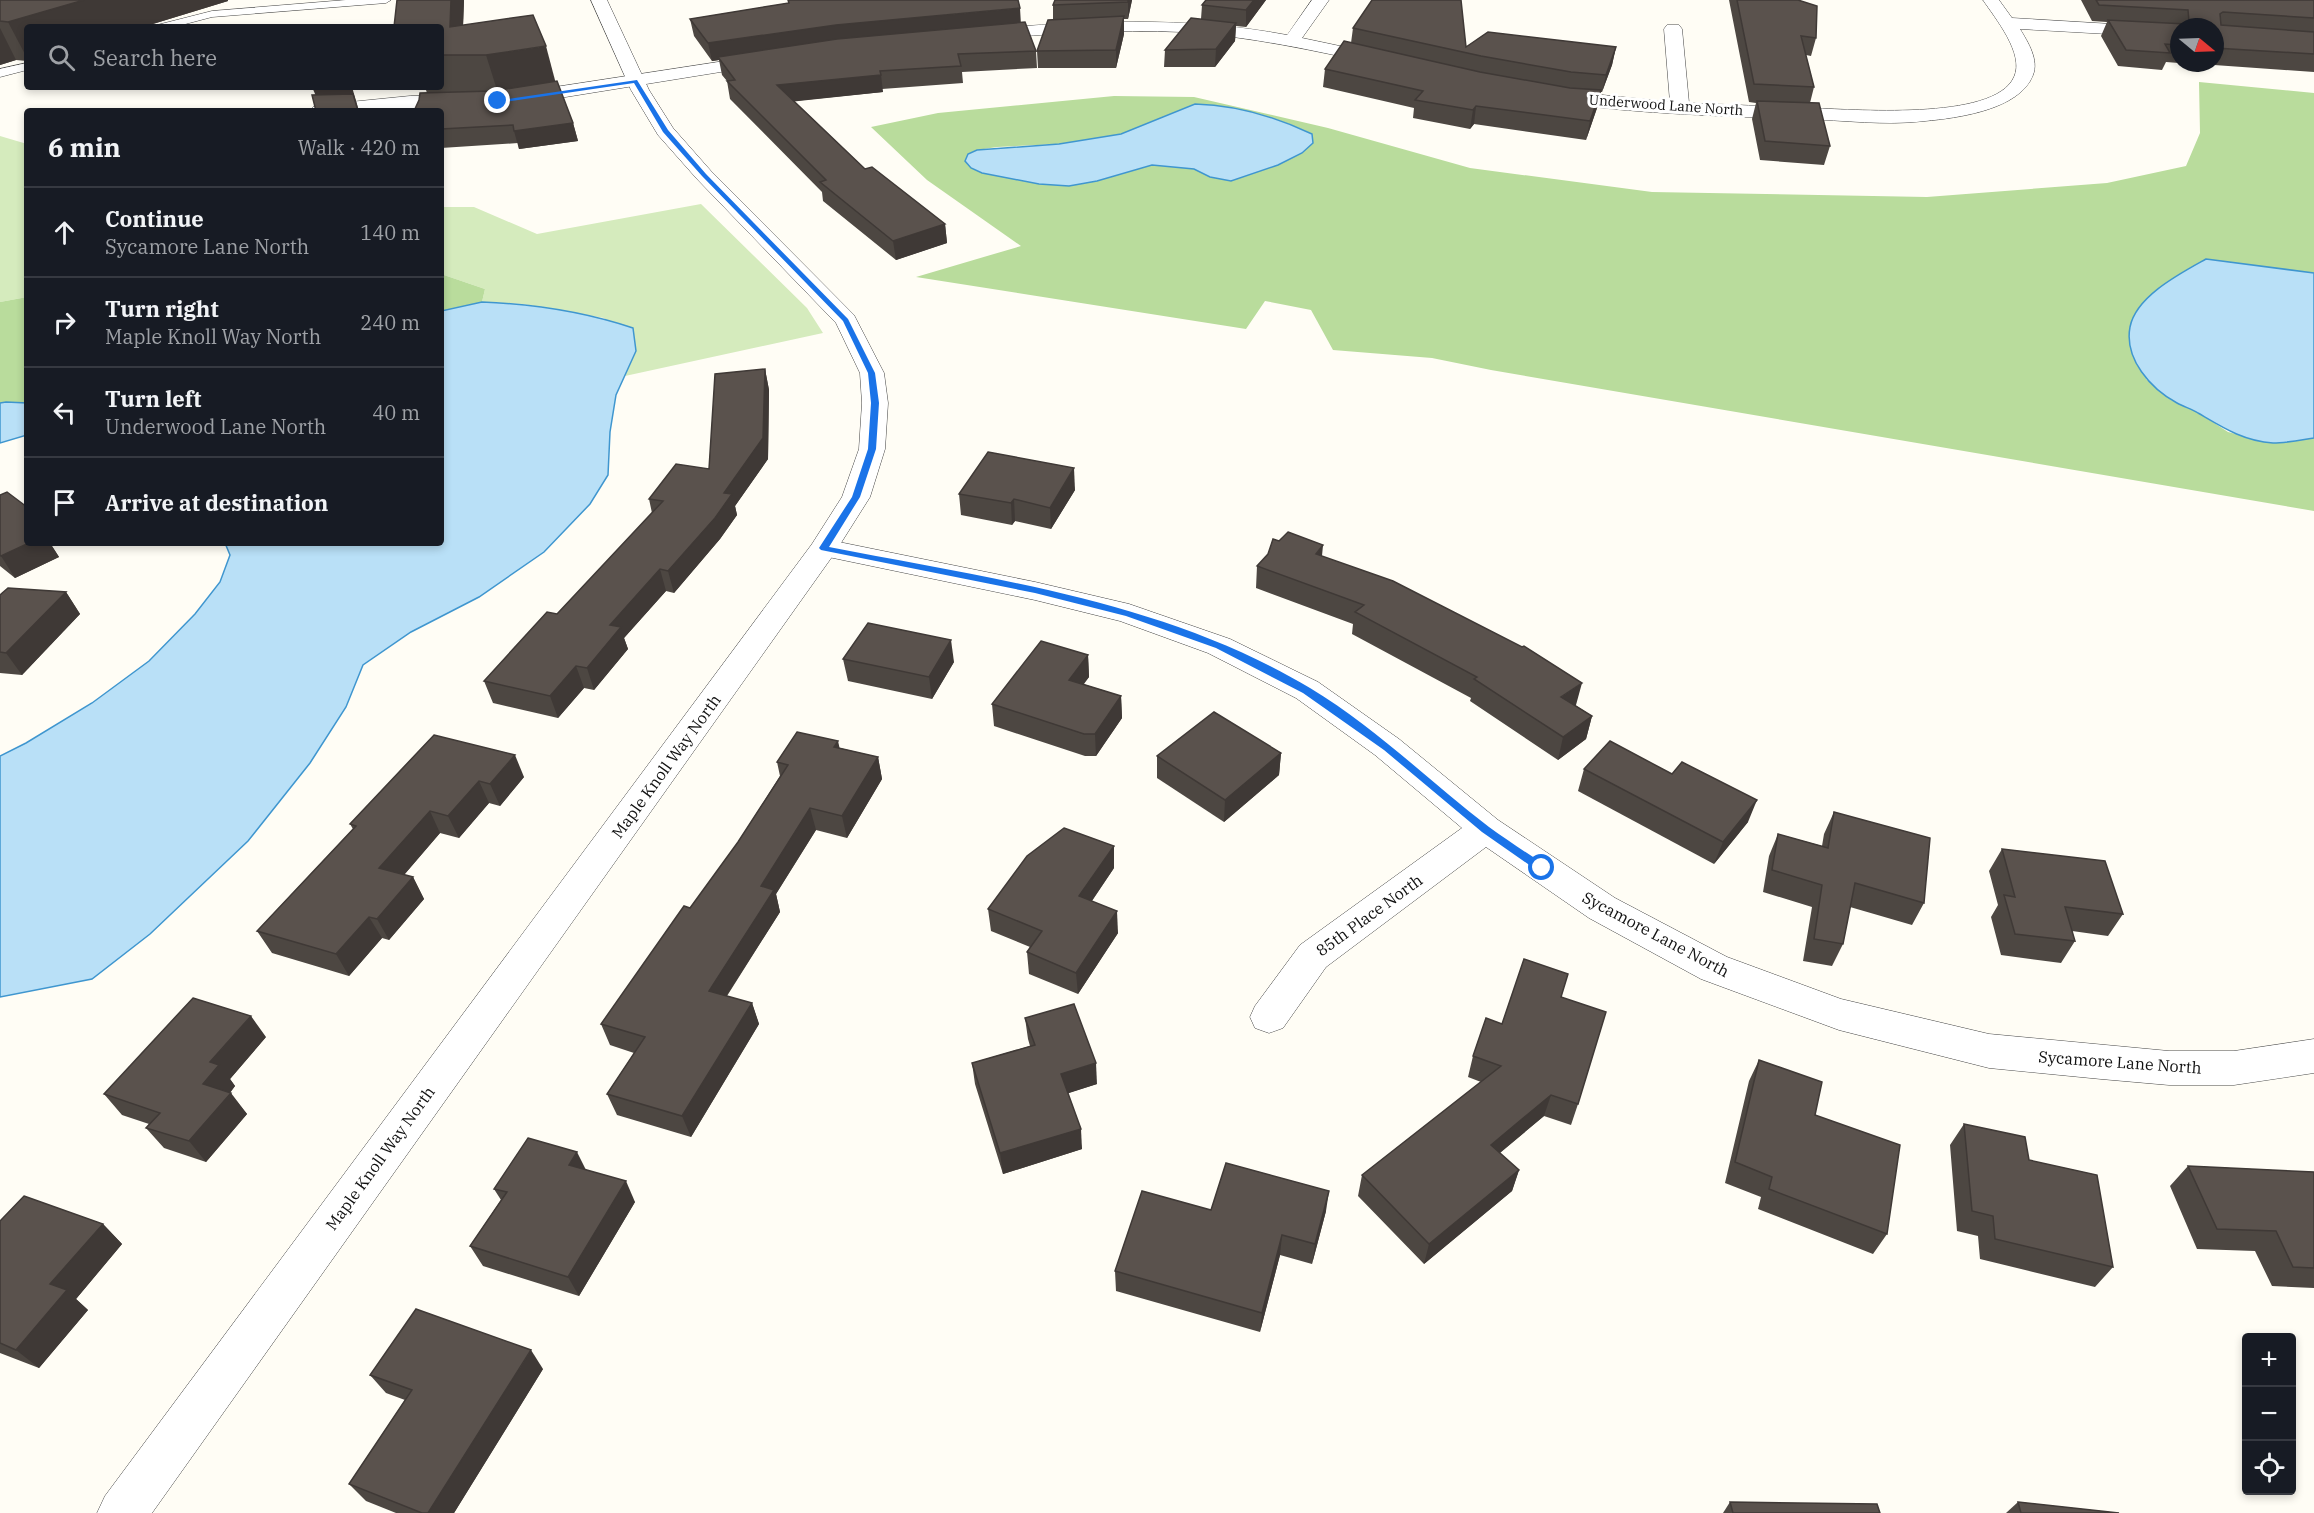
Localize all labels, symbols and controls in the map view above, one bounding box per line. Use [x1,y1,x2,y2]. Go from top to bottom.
north arrow [2170,18,2224,72]
search box [24,24,444,90]
icon: search [45,41,78,74]
text: Search here [93,43,217,72]
route end [484,87,510,113]
street label: Underwood Lane North [1588,91,1744,119]
text: 6 min [48,130,121,164]
text: Walk · 420 m [298,134,420,161]
text: Continue [105,204,204,233]
icon: ahead [48,216,81,249]
text: 140 m [360,219,420,246]
text: Sycamore Lane North [105,233,309,260]
text: Turn right [105,294,219,323]
icon: right [48,306,81,339]
text: 240 m [360,309,420,336]
text: Maple Knoll Way North [105,323,321,350]
text: Turn left [105,384,201,413]
icon: left [48,396,81,429]
text: 40 m [372,399,420,426]
text: Underwood Lane North [105,413,326,440]
icon: arrive [48,486,81,519]
text: Arrive at destination [105,488,328,517]
street label: Maple Knoll Way North [607,690,725,842]
route start [1528,854,1554,880]
street label: 85th Place North [1312,870,1426,960]
street label: Sycamore Lane North [1579,887,1733,981]
street label: Sycamore Lane North [2038,1046,2202,1078]
street label: Maple Knoll Way North [321,1082,439,1234]
map controls [2242,1333,2296,1495]
button: + [2242,1333,2296,1387]
button: − [2242,1387,2296,1441]
button: locate [2242,1441,2296,1495]

